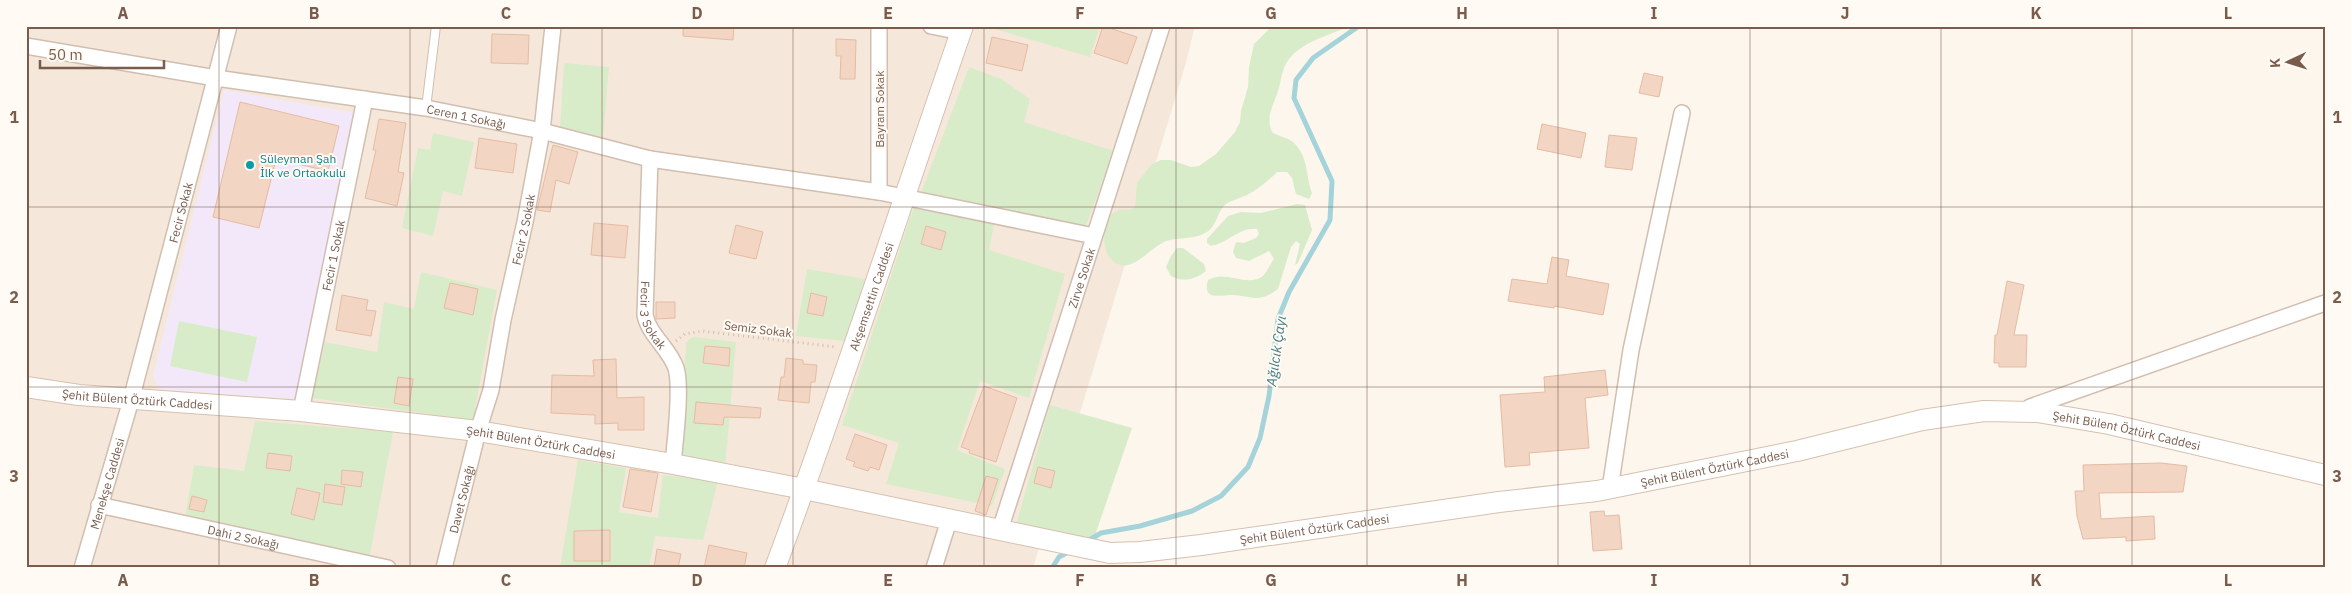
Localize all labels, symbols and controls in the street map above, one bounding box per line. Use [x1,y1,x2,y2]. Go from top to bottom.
text: A [118,3,129,23]
text: B [309,3,320,23]
text: C [501,3,511,23]
text: D [691,3,703,23]
text: E [883,3,893,23]
text: F [1075,3,1085,23]
text: G [1265,3,1277,23]
text: H [1456,3,1468,23]
text: I [1651,3,1658,23]
text: J [1841,3,1849,23]
text: K [2030,3,2042,23]
text: L [2224,3,2232,23]
scale bar [40,38,164,70]
north arrow [2264,38,2314,88]
text: 50 m [48,45,83,64]
text: K [2266,57,2284,68]
street label: Bayram Sokak [872,70,887,147]
street label: Ceren 1 Sokağı [425,101,507,131]
text: 1 [9,107,19,127]
text: 1 [2332,107,2342,127]
place label: Süleyman Şah İlk ve Ortaokulu [260,151,346,180]
marker: Süleyman Şah İlk ve Ortaokulu [244,159,256,171]
street label: Fecir Sokak [165,180,195,244]
street label: Fecir 2 Sokak [508,192,538,266]
street label: Fecir 1 Sokak [318,218,348,292]
street label: Akşemsettin Caddesi [845,240,896,353]
street label: Zirve Sokak [1064,245,1098,310]
street label: Fecir 3 Sokak [637,281,670,353]
text: 2 [9,287,19,307]
text: 2 [2332,287,2342,307]
water label: Ağılcık Çayı [1262,314,1290,388]
street label: Semiz Sokak [723,317,793,341]
street label: Şehit Bülent Öztürk Caddesi [61,385,213,412]
street label: Şehit Bülent Öztürk Caddesi [2052,407,2202,453]
street label: Şehit Bülent Öztürk Caddesi [465,422,616,462]
street label: Menekşe Caddesi [86,436,127,531]
street label: Şehit Bülent Öztürk Caddesi [1639,445,1790,490]
street label: Davet Sokağı [445,463,477,535]
text: 3 [9,466,19,486]
text: 3 [2332,466,2342,486]
street label: Şehit Bülent Öztürk Caddesi [1239,510,1390,547]
street label: Dahi 2 Sokağı [206,521,281,552]
text: A [118,570,129,590]
text: B [309,570,320,590]
text: C [501,570,511,590]
text: D [691,570,703,590]
text: E [883,570,893,590]
text: F [1075,570,1085,590]
text: G [1265,570,1277,590]
text: H [1456,570,1468,590]
text: I [1651,570,1658,590]
text: J [1841,570,1849,590]
text: K [2030,570,2042,590]
text: L [2224,570,2232,590]

